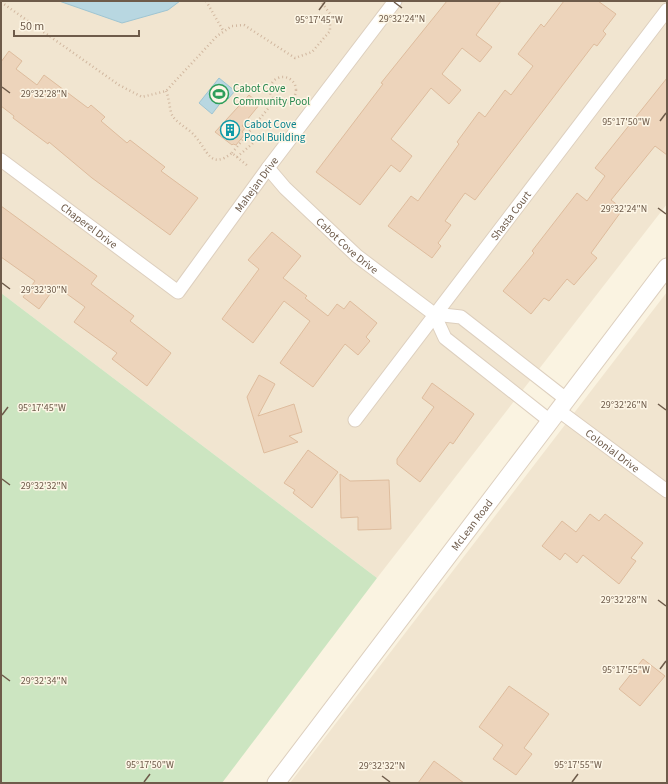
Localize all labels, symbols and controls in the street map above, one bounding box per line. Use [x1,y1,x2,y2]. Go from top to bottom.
scale bar [14,12,139,38]
text: 29°32'24"N [379,12,425,26]
text: 95°17'45"W [295,13,343,27]
text: 50 m [20,18,44,35]
place label: Cabot Cove Community Pool [233,81,310,109]
sports icon: Cabot Cove Community Pool [208,83,230,105]
text: 29°32'28"N [21,87,67,101]
text: 95°17'50"W [602,115,650,129]
place label: Cabot Cove Pool Building [244,117,306,145]
building icon: Cabot Cove Pool Building [219,119,241,141]
street label: Mahejan Drive [231,153,282,215]
street label: Shasta Court [487,188,535,244]
street label: Chaperel Drive [57,200,121,253]
text: 29°32'24"N [601,202,647,216]
street label: Cabot Cove Drive [313,214,382,278]
text: 29°32'30"N [21,283,67,297]
text: 29°32'26"N [601,398,647,412]
text: 95°17'45"W [18,401,66,415]
street label: Colonial Drive [582,426,643,476]
text: 29°32'32"N [21,479,67,493]
street label: McLean Road [448,496,496,554]
text: 29°32'28"N [601,593,647,607]
text: 95°17'55"W [602,663,650,677]
text: 29°32'34"N [21,674,67,688]
text: 95°17'50"W [126,758,174,772]
text: 95°17'55"W [554,758,602,772]
text: 29°32'32"N [359,759,405,773]

